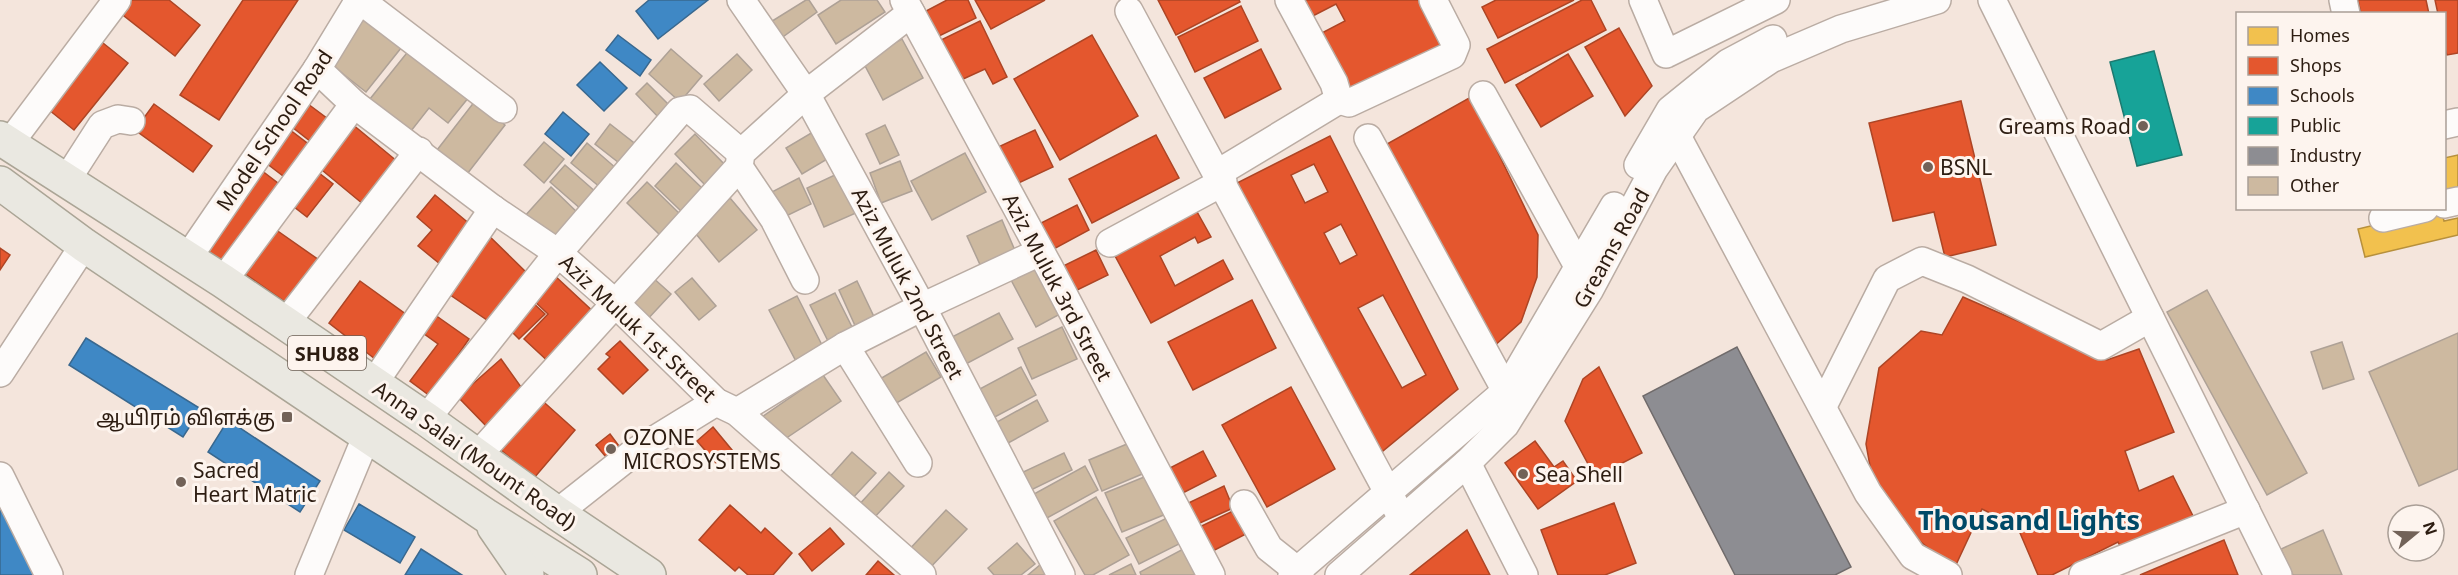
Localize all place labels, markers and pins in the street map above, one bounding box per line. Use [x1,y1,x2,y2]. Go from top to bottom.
place label: Greams Road [1998,112,2131,140]
marker: Greams Road [2136,119,2150,133]
place label: BSNL [1940,153,1992,181]
marker: BSNL [1921,160,1935,174]
place label: ஆயிரம் விளக்கு [96,403,275,432]
marker: ஆயிரம் விளக்கு [280,410,294,424]
place label: OZONE MICROSYSTEMS [623,423,781,475]
marker: OZONE MICROSYSTEMS [604,442,618,456]
place label: Sacred Heart Matric [193,456,316,508]
place label: Sea Shell [1535,460,1623,488]
marker: Sea Shell [1516,467,1530,481]
marker: Sacred Heart Matric [174,475,188,489]

